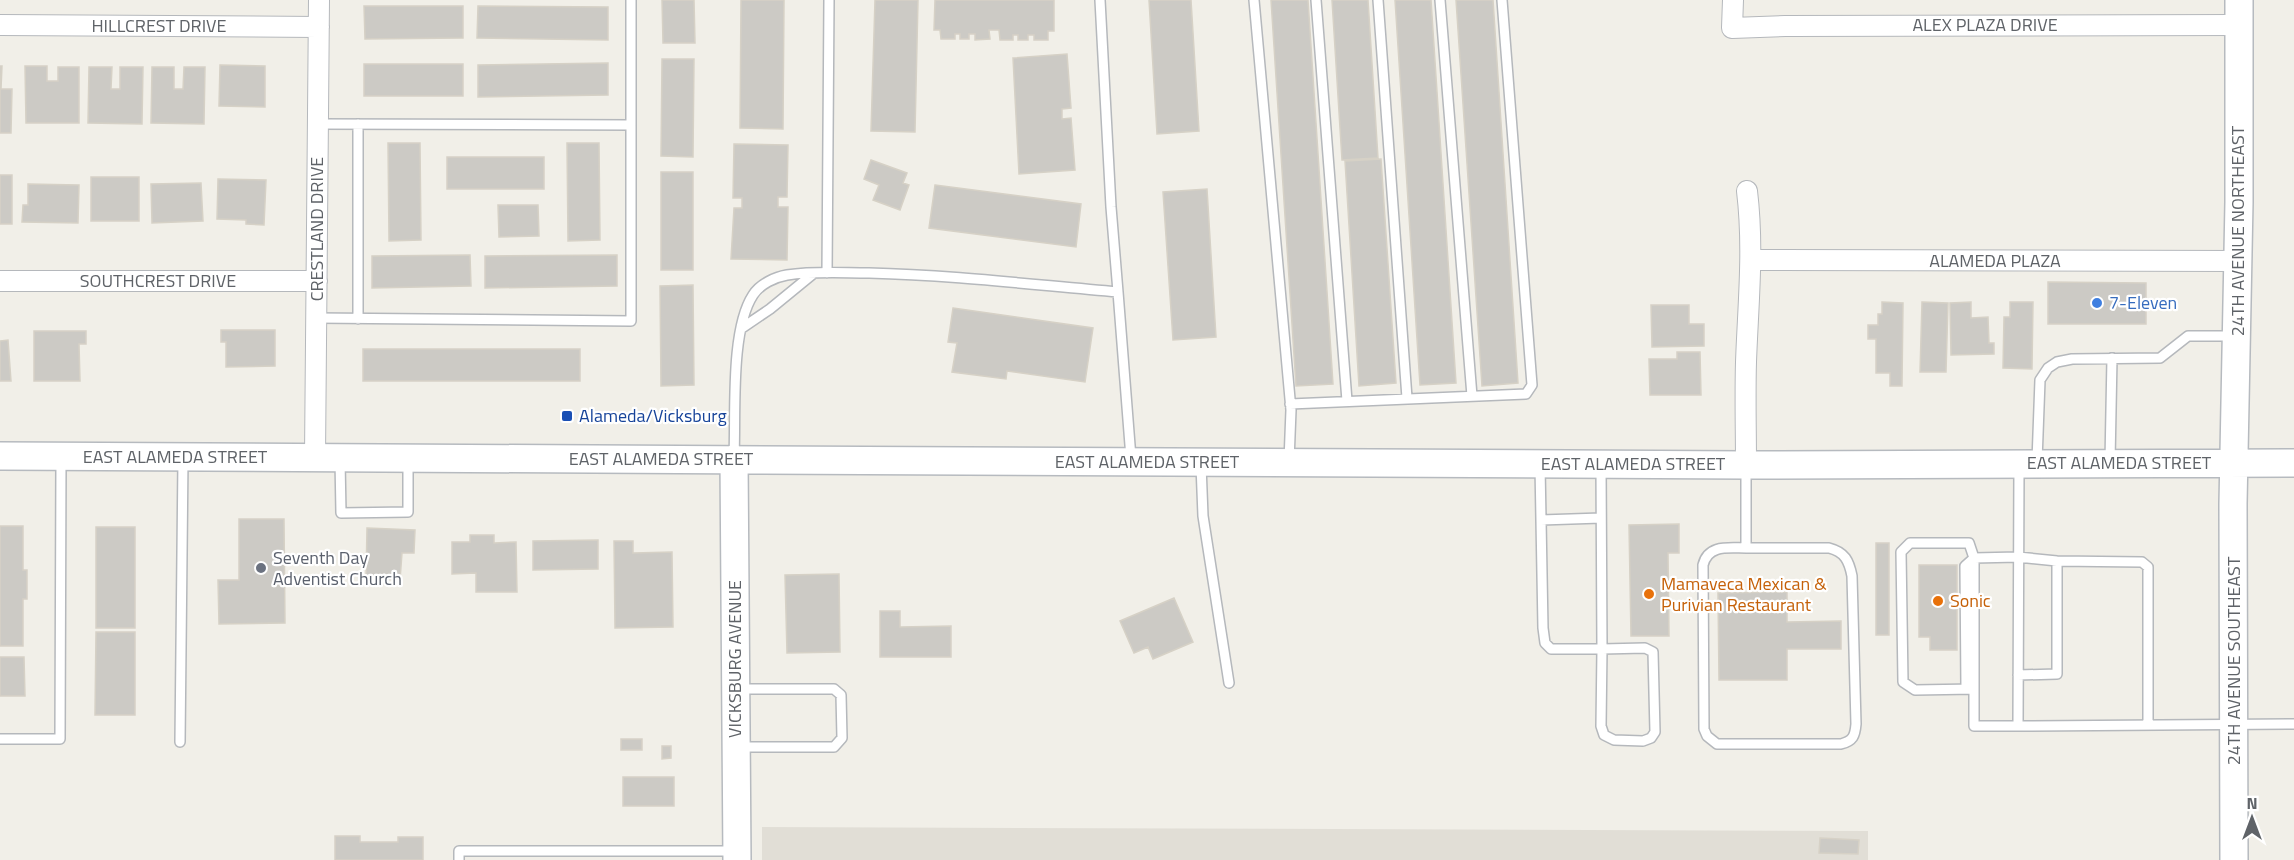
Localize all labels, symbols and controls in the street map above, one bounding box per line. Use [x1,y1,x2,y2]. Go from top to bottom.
street label: ALEX PLAZA DRIVE [1912,11,2058,38]
street label: HILLCREST DRIVE [91,12,227,39]
street label: 24TH AVENUE NORTHEAST [2224,125,2251,336]
street label: CRESTLAND DRIVE [303,157,330,301]
street label: ALAMEDA PLAZA [1929,247,2061,274]
street label: SOUTHCREST DRIVE [80,267,236,294]
place label: 7-Eleven [2109,289,2177,316]
marker: 7-Eleven [2090,296,2104,310]
place label: Alameda/Vicksburg [579,402,727,429]
marker: Alameda/Vicksburg [560,409,574,423]
street label: EAST ALAMEDA STREET [83,443,268,470]
street label: EAST ALAMEDA STREET [569,445,754,472]
street label: EAST ALAMEDA STREET [1055,448,1240,475]
street label: EAST ALAMEDA STREET [2027,449,2212,476]
street label: EAST ALAMEDA STREET [1541,450,1726,477]
place label: Seventh Day Adventist Church [273,544,402,592]
street label: 24TH AVENUE SOUTHEAST [2220,556,2247,765]
marker: Seventh Day Adventist Church [254,561,268,575]
place label: Mamaveca Mexican & Purivian Restaurant [1661,570,1827,618]
street label: VICKSBURG AVENUE [721,580,748,738]
marker: Mamaveca Mexican & Purivian Restaurant [1642,587,1656,601]
place label: Sonic [1950,587,1991,614]
marker: Sonic [1931,594,1945,608]
north arrow [2222,788,2282,848]
text: N [2246,791,2258,815]

